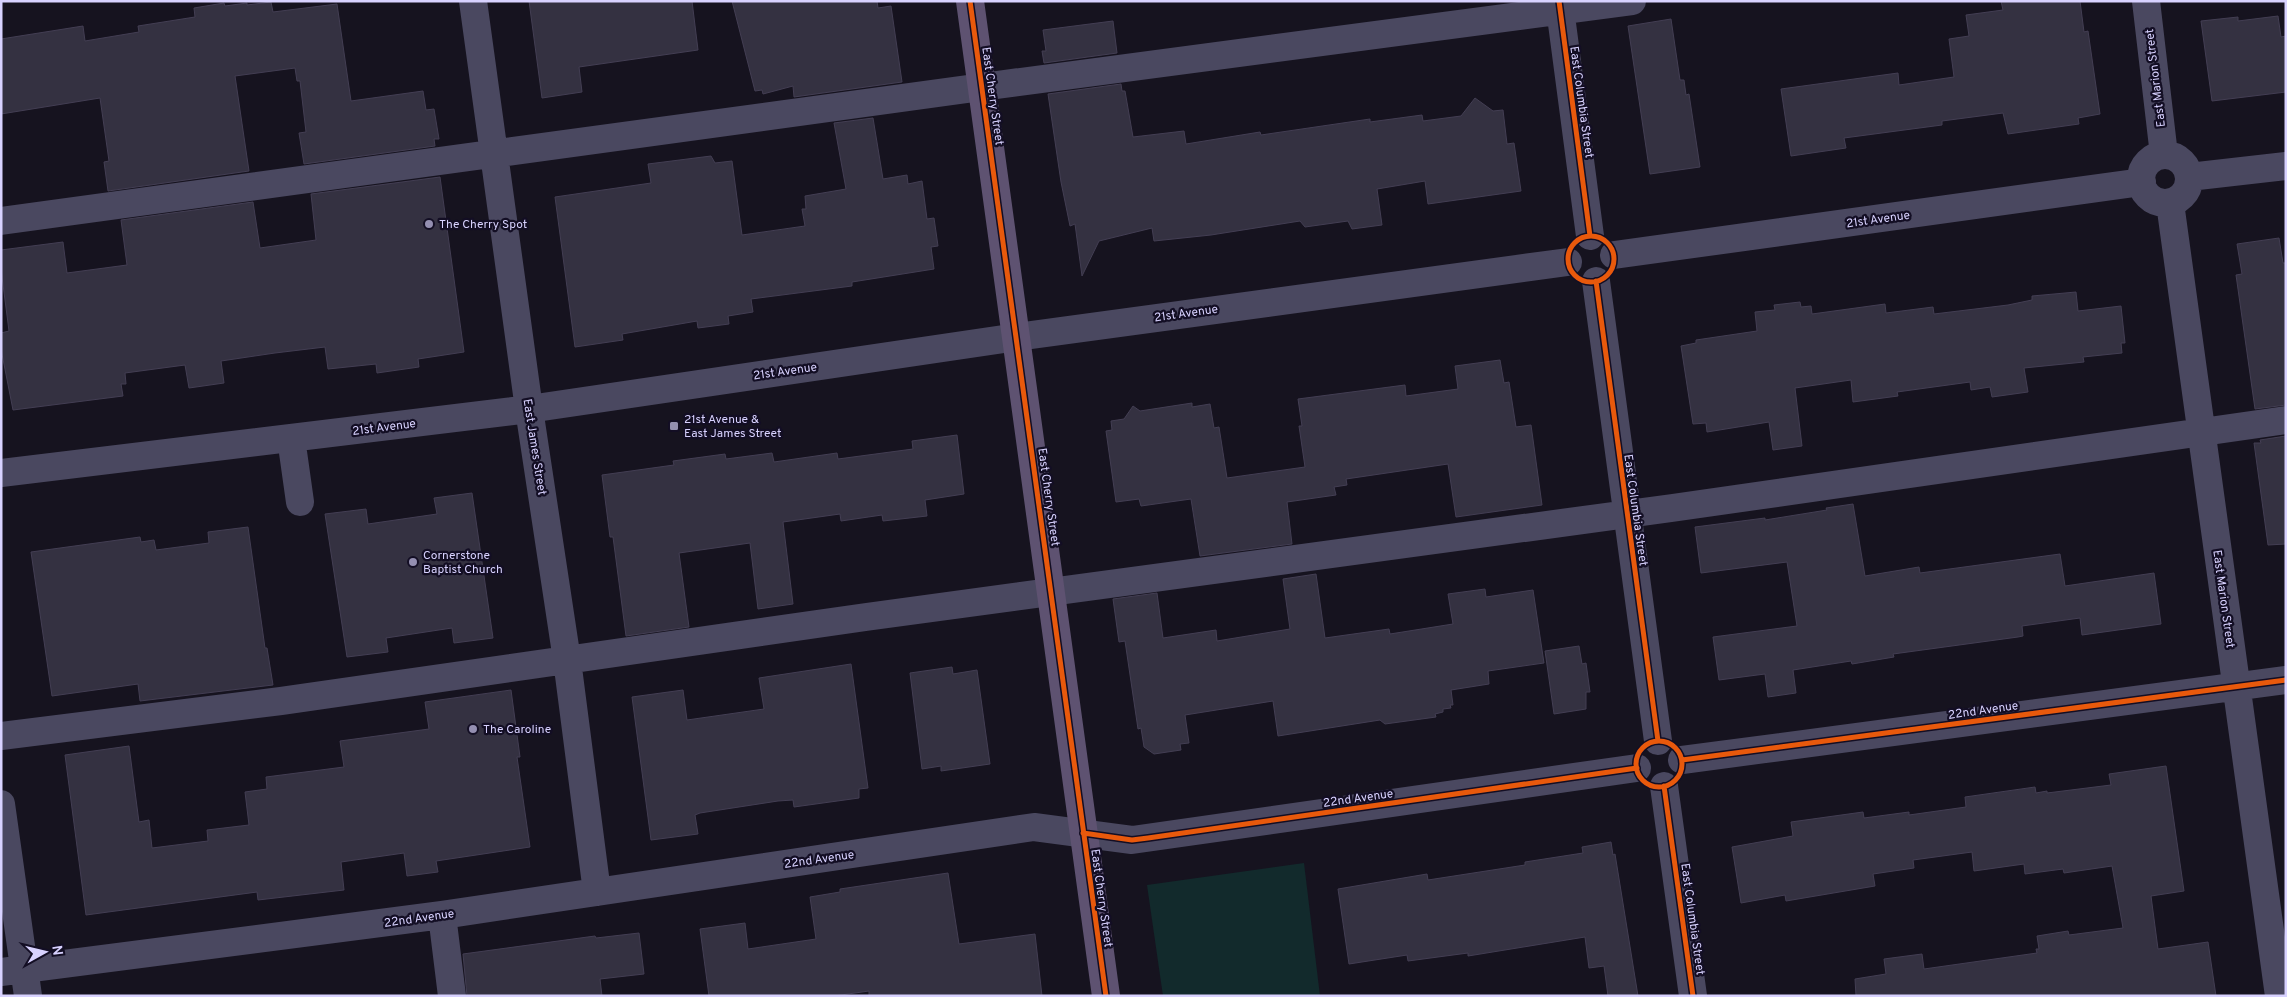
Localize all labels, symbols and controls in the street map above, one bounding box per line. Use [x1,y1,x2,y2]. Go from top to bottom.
street label: East Marion Street [2142,28,2170,128]
street label: East Columbia Street [1565,45,1597,159]
street label: East Cherry Street [977,46,1007,146]
street label: 21st Avenue [1845,208,1911,232]
place label: The Cherry Spot [439,217,527,233]
marker: The Cherry Spot [423,218,435,230]
street label: 21st Avenue [1153,302,1219,326]
street label: 21st Avenue [752,360,818,384]
street label: East James Street [518,398,550,497]
place label: 21st Avenue & East James Street [684,412,782,442]
street label: 21st Avenue [351,416,417,440]
marker: 21st Avenue & East James Street [668,420,680,432]
street label: East Cherry Street [1033,447,1063,547]
street label: East Columbia Street [1619,453,1651,567]
place label: Cornerstone Baptist Church [423,548,503,578]
street label: East Marion Street [2208,549,2238,649]
marker: Cornerstone Baptist Church [407,556,419,568]
street label: 22nd Avenue [1947,698,2019,724]
place label: The Caroline [483,722,551,738]
marker: The Caroline [467,723,479,735]
street label: 22nd Avenue [1322,786,1394,812]
street label: 22nd Avenue [783,847,855,873]
street label: East Cherry Street [1086,848,1116,948]
street label: East Columbia Street [1676,862,1708,976]
street label: 22nd Avenue [383,906,455,932]
north arrow [20,927,70,977]
text: N [47,944,66,957]

